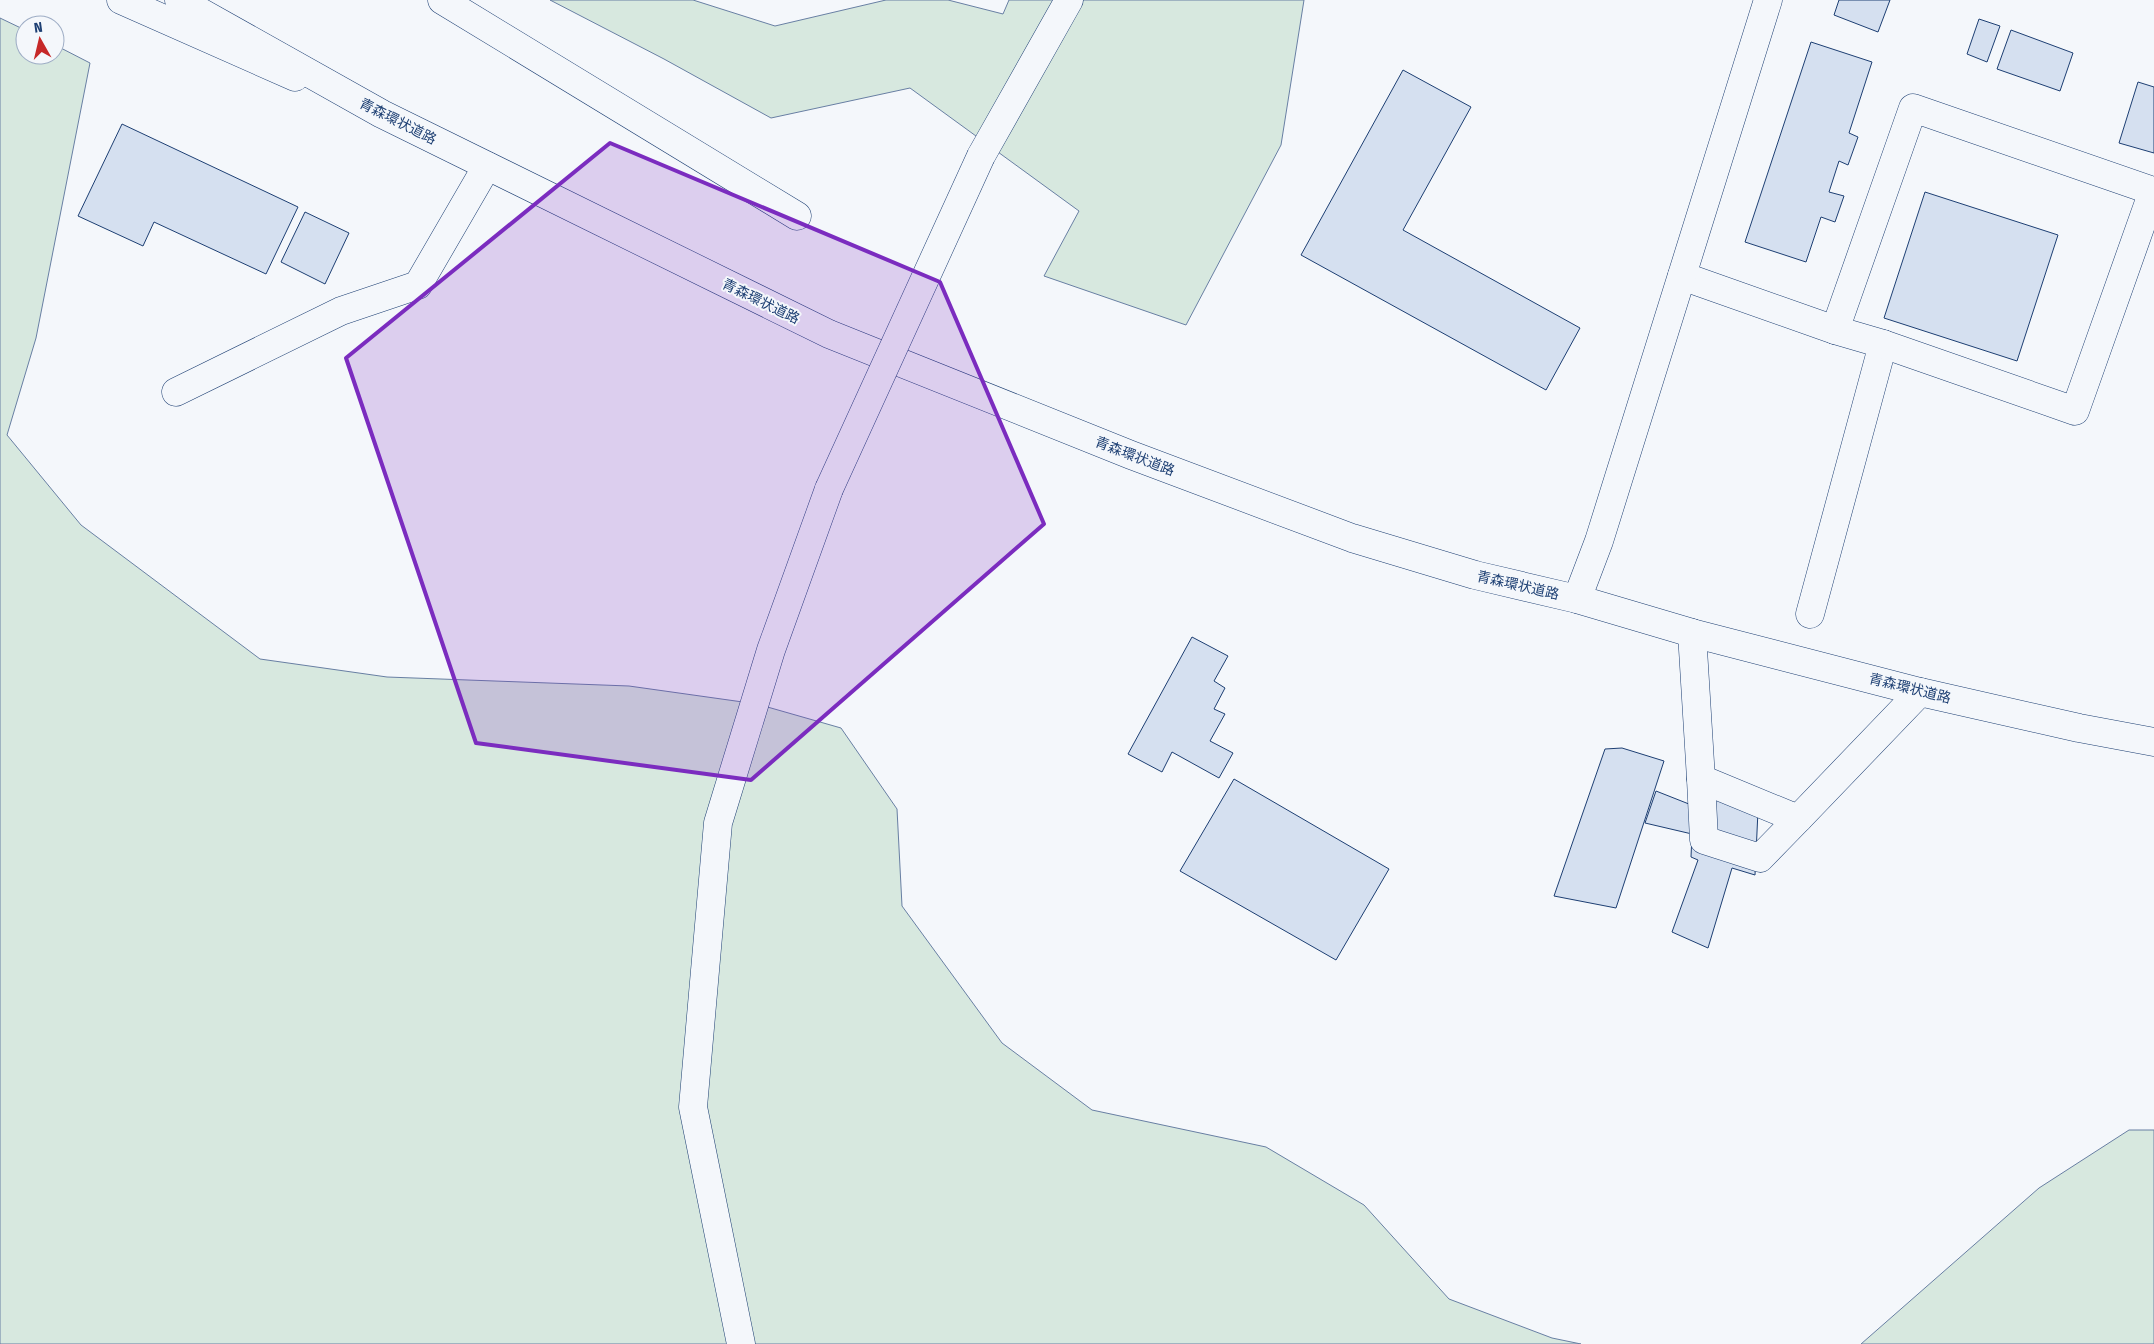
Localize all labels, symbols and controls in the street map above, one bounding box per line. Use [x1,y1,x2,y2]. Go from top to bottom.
north arrow [15,15,65,65]
text: N [33,19,44,37]
street label: 青森環状道路 [356,95,439,148]
street label: 青森環状道路 [719,275,802,328]
street label: 青森環状道路 [1093,433,1177,479]
street label: 青森環状道路 [1475,568,1561,603]
street label: 青森環状道路 [1867,670,1953,707]

